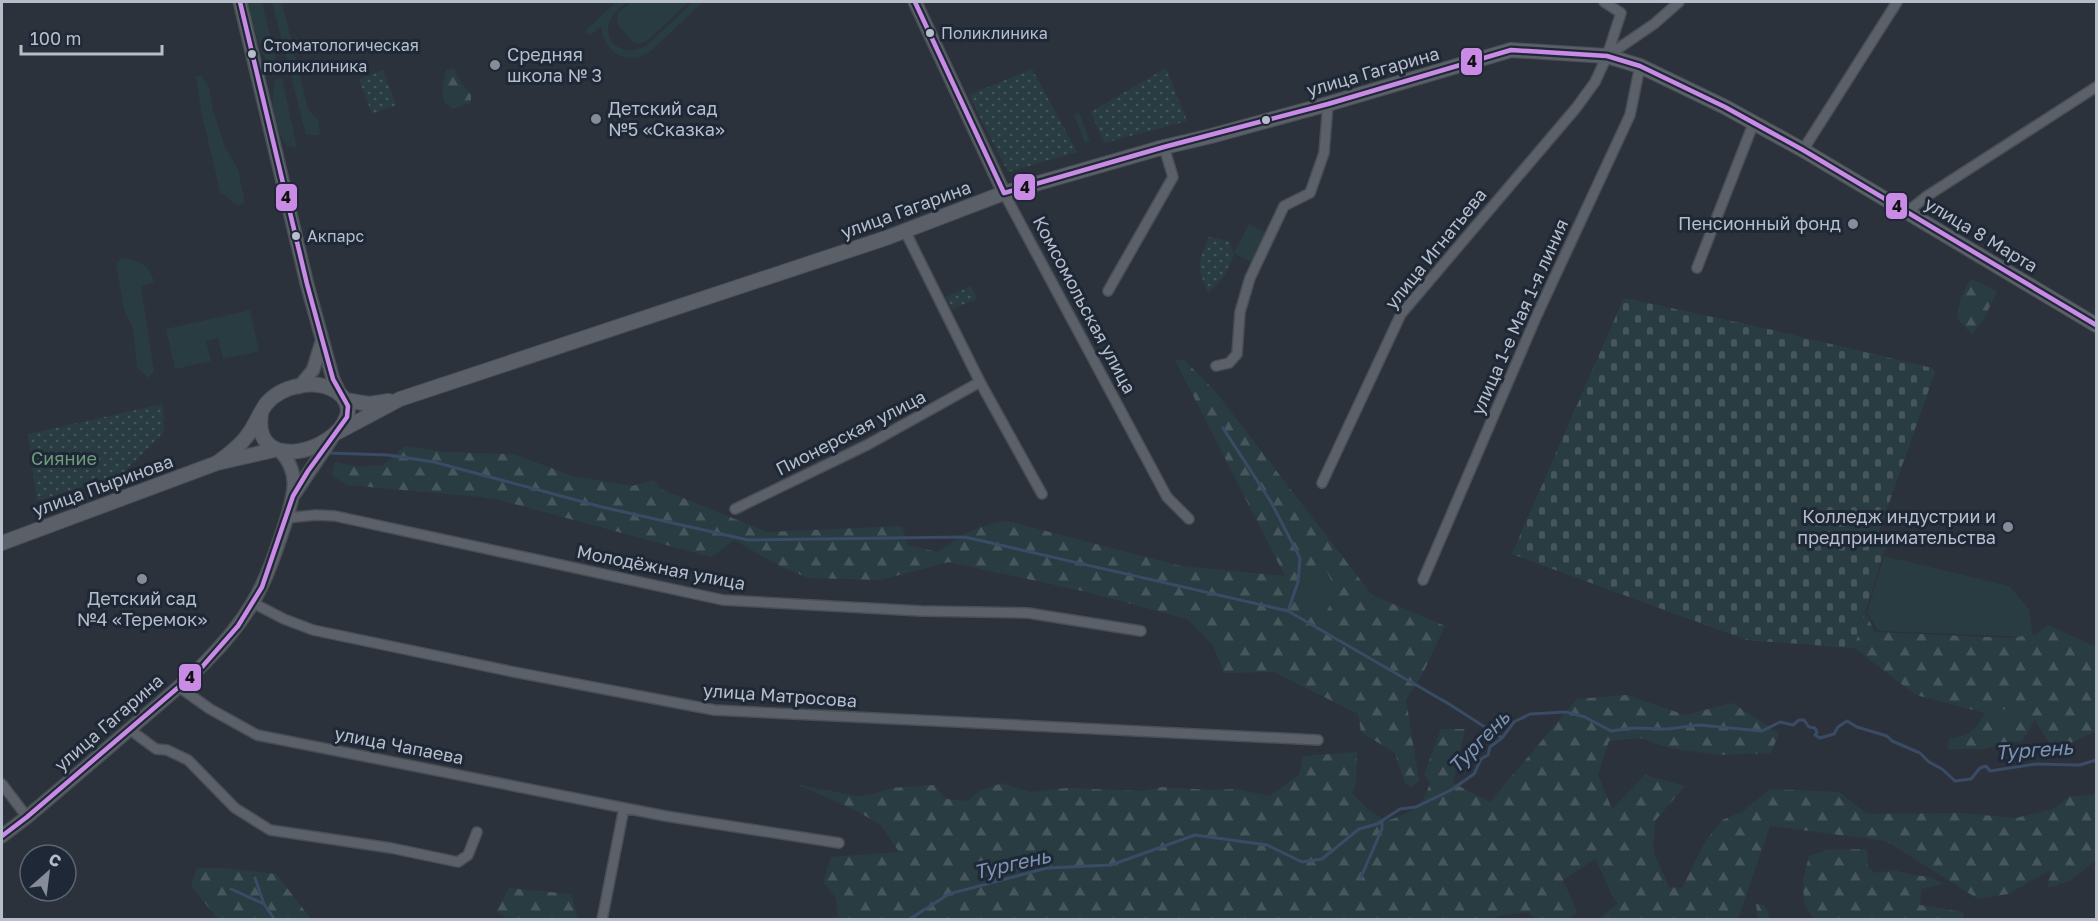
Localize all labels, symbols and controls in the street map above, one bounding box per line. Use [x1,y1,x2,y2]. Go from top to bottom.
scale bar [21,18,162,56]
place label: Поликлиника [941,23,1048,43]
text: 100 m [30,27,81,49]
marker: Поликлиника [924,27,936,39]
place label: Стоматологическая поликлиника [263,35,419,76]
street label: улица Гагарина [1304,42,1442,100]
place label: Средняя школа № 3 [507,43,602,86]
line badge: 4 [1460,47,1483,76]
marker: Стоматологическая поликлиника [246,48,258,60]
text: 4 [1467,51,1477,71]
marker: Средняя школа № 3 [488,58,502,72]
place label: Детский сад №5 «Сказка» [608,97,725,140]
marker: Детский сад №5 «Сказка» [589,112,603,126]
unlabelled marker [1260,114,1272,126]
line badge: 4 [1013,173,1036,201]
street label: улица Гагарина [838,175,974,243]
text: 4 [1020,177,1030,197]
line badge: 4 [275,183,298,212]
street label: улица Игнатьева [1380,183,1491,313]
text: 4 [281,187,291,207]
line badge: 4 [1885,192,1908,220]
street label: улица 8 Марта [1921,192,2042,277]
text: 4 [1892,196,1902,216]
street label: Комсомольская улица [1029,212,1141,397]
place label: Пенсионный фонд [1678,212,1841,234]
street label: улица 1-е Мая 1-я линия [1466,215,1572,418]
marker: Пенсионный фонд [1846,217,1860,231]
place label: Акпарс [307,226,364,246]
marker: Акпарс [290,230,302,242]
street label: Пионерская улица [772,385,929,479]
park label: Сияние [31,447,97,469]
street label: улица Пыринова [29,449,176,521]
place label: Колледж индустрии и предпринимательства [1797,505,1996,548]
marker: Колледж индустрии и предпринимательства [2001,520,2015,534]
street label: Молодёжная улица [575,540,747,594]
marker: Детский сад №4 «Теремок» [135,572,149,586]
place label: Детский сад №4 «Теремок» [77,587,207,630]
line badge: 4 [178,663,202,692]
text: 4 [185,667,195,687]
street label: улица Гагарина [49,669,167,775]
street label: улица Матросова [702,679,858,711]
water label: Тургень [1443,704,1516,778]
street label: улица Чапаева [333,722,466,768]
water label: Тургень [1994,734,2075,765]
water label: Тургень [971,842,1054,884]
north arrow [18,843,78,903]
text: С [45,848,65,871]

